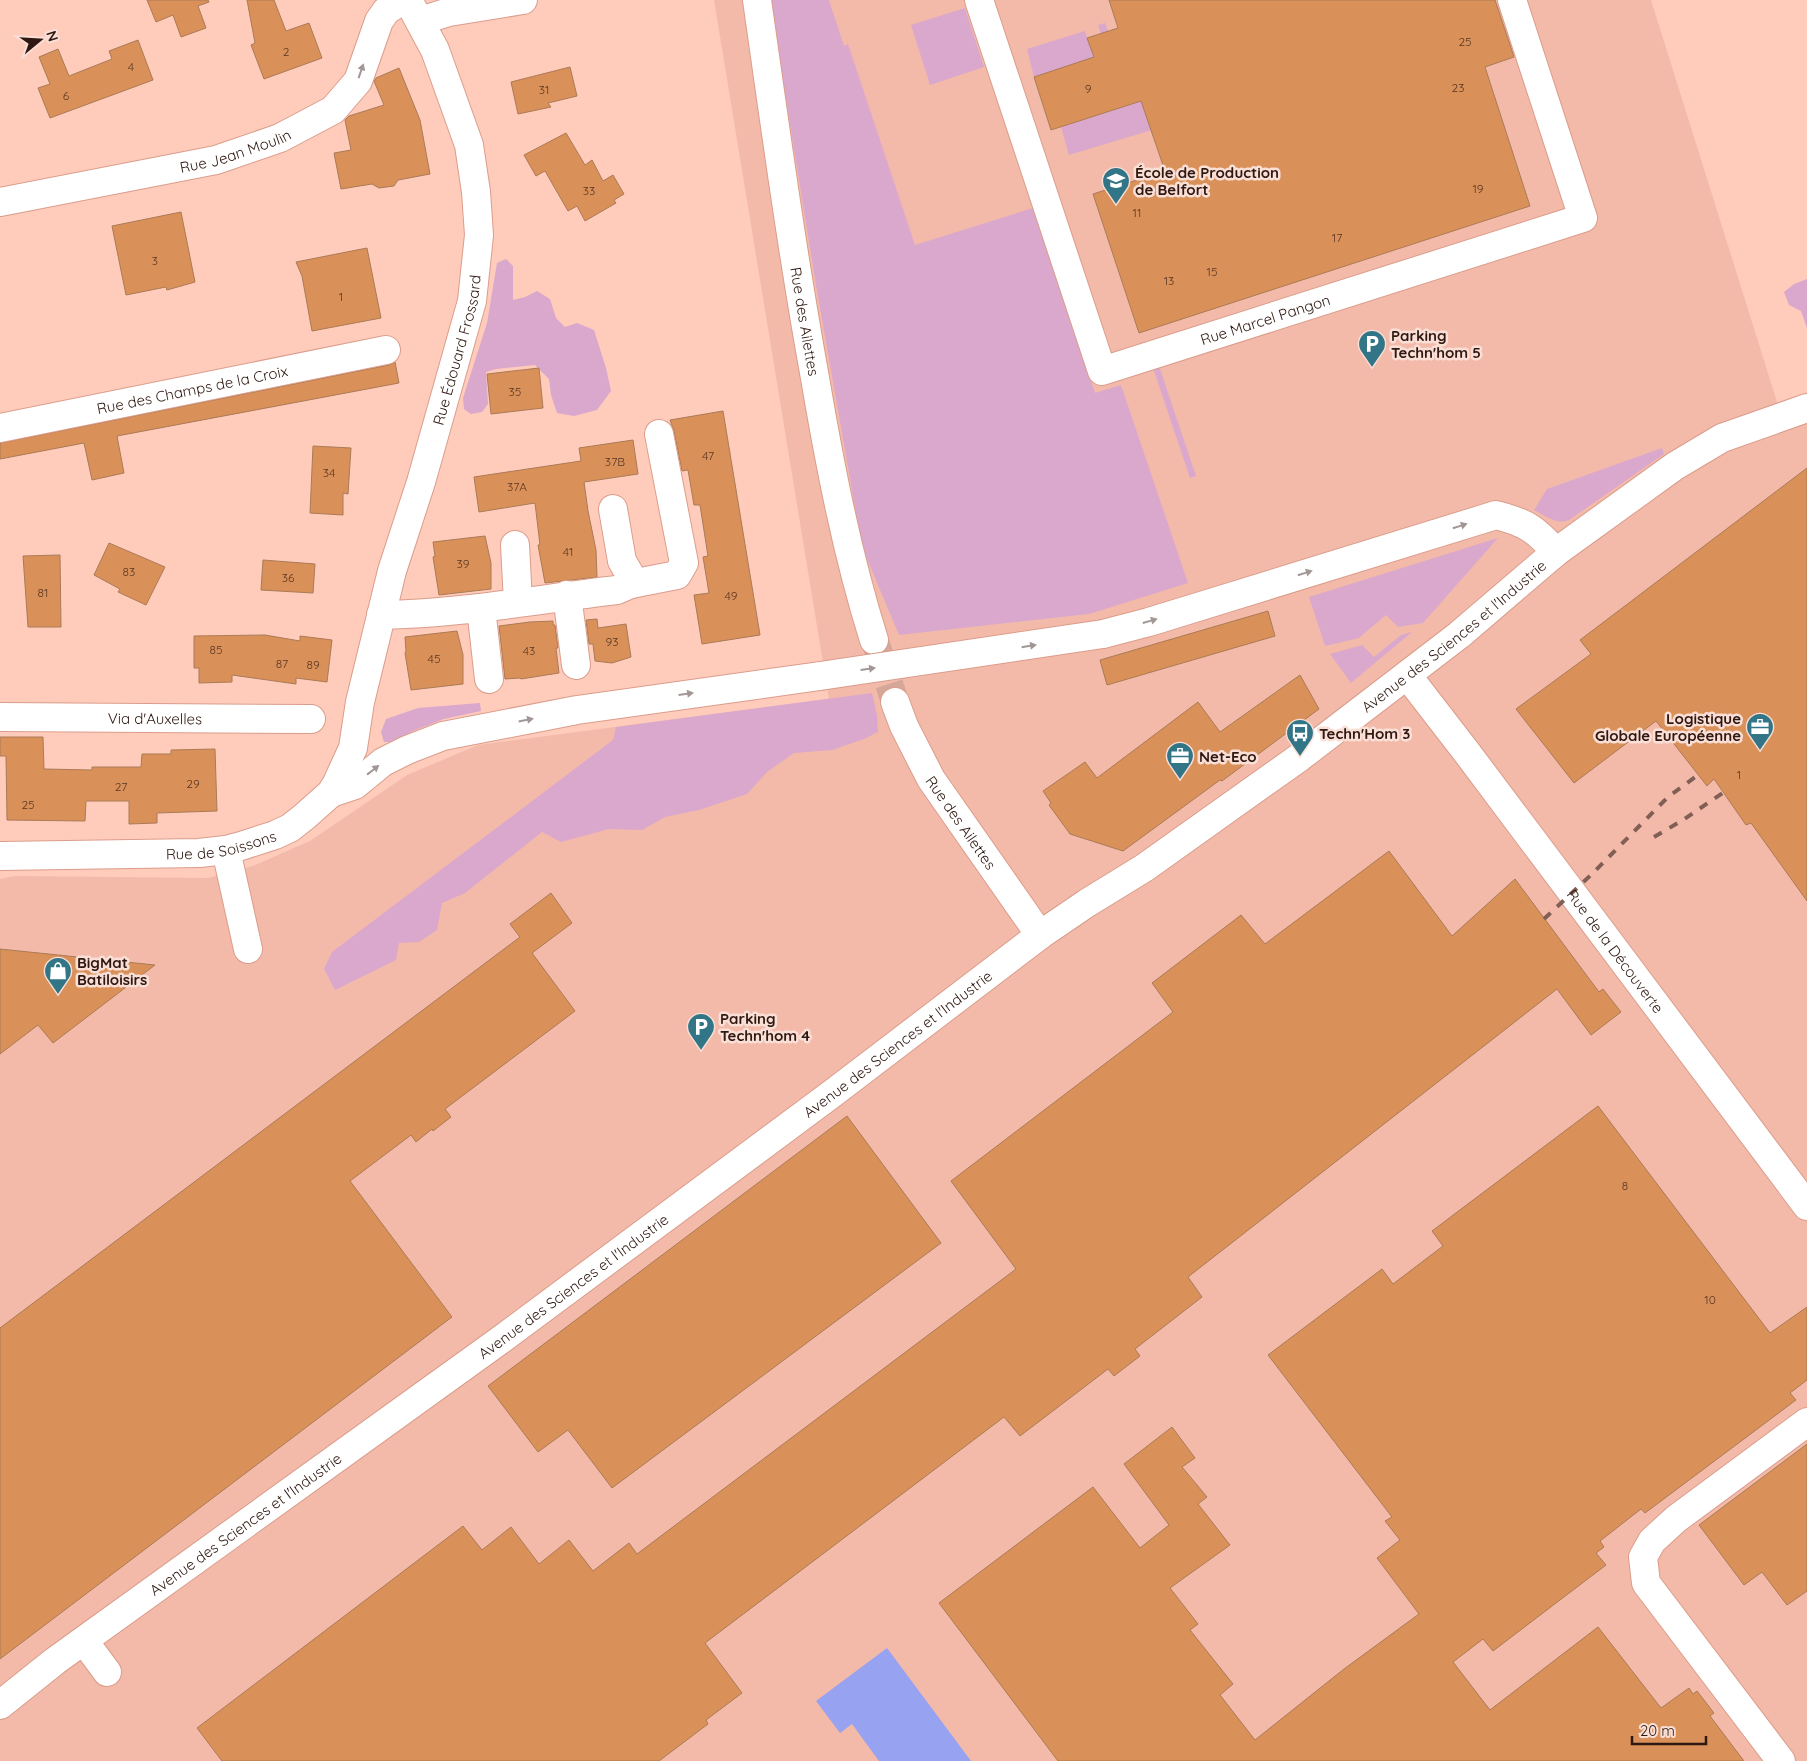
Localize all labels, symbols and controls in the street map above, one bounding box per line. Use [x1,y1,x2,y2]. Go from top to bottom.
north arrow [15,15,65,65]
text: N [42,28,63,44]
house number: 25 [1458,34,1472,49]
house number: 2 [283,44,290,59]
house number: 4 [128,59,134,74]
one-way arrow [358,63,366,78]
house number: 23 [1452,80,1464,95]
house number: 9 [1085,81,1092,96]
house number: 31 [539,82,549,97]
house number: 6 [63,88,70,103]
street label: Rue Jean Moulin [178,124,294,176]
place label: École de Production de Belfort [1135,163,1279,199]
school or university icon: École de Production de Belfort [1101,166,1131,205]
house number: 19 [1472,181,1484,196]
house number: 33 [583,183,595,198]
house number: 11 [1133,205,1141,220]
house number: 17 [1332,230,1342,245]
house number: 3 [152,253,158,268]
house number: 15 [1207,264,1217,279]
street label: Rue des Ailettes [787,266,824,377]
house number: 13 [1164,273,1174,288]
street label: Rue Édouard Frossard [428,274,484,427]
house number: 1 [339,289,343,304]
street label: Rue Marcel Pangon [1198,290,1332,349]
place label: Parking Techn'hom 5 [1391,326,1481,362]
parking icon: Parking Techn'hom 5 [1357,329,1387,368]
street label: Rue des Champs de la Croix [95,361,289,418]
house number: 35 [509,384,521,399]
house number: 47 [702,448,714,463]
house number: 37B [605,454,625,469]
house number: 34 [323,465,335,480]
house number: 37A [507,479,527,494]
one-way arrow [1453,521,1468,529]
house number: 41 [563,544,573,559]
street label: Avenue des Sciences et l'Industrie [1357,555,1550,716]
house number: 39 [457,556,470,571]
house number: 83 [123,564,135,579]
one-way arrow [1298,568,1313,576]
house number: 36 [282,570,295,585]
house number: 81 [38,585,48,600]
house number: 49 [725,588,738,603]
one-way arrow [1143,617,1158,625]
house number: 93 [606,634,618,649]
one-way arrow [1022,641,1038,649]
house number: 85 [209,642,223,657]
house number: 43 [523,643,535,658]
house number: 45 [428,651,440,666]
house number: 87 [276,656,288,671]
house number: 89 [306,657,320,672]
one-way arrow [861,665,877,673]
one-way arrow [678,690,694,698]
street label: Via d'Auxelles [108,708,202,728]
place label: Logistique Globale Européenne [1595,709,1741,745]
office icon: Logistique Globale Européenne [1745,712,1775,751]
one-way arrow [518,715,534,723]
bus stop icon: Techn'Hom 3 [1285,718,1315,757]
place label: Techn'Hom 3 [1319,724,1410,743]
office icon: Net-Eco [1165,741,1195,780]
place label: Net-Eco [1199,747,1257,766]
one-way arrow [366,765,379,776]
house number: 1 [1737,767,1741,782]
street label: Rue des Ailettes [922,772,1001,873]
house number: 29 [186,776,200,791]
house number: 27 [115,779,127,794]
house number: 25 [21,797,35,812]
street label: Rue de Soissons [166,826,279,863]
street label: Rue de la Découverte [1563,885,1668,1017]
place label: BigMat Batiloisirs [77,953,147,989]
shop icon: BigMat Batiloisirs [43,956,73,995]
street label: Avenue des Sciences et l'Industrie [799,966,996,1121]
place label: Parking Techn'hom 4 [720,1009,810,1045]
parking icon: Parking Techn'hom 4 [686,1012,716,1051]
house number: 8 [1622,1178,1628,1193]
street label: Avenue des Sciences et l'Industrie [474,1209,672,1363]
house number: 10 [1704,1292,1716,1307]
street label: Avenue des Sciences et l'Industrie [146,1448,345,1599]
scale bar [1632,1714,1706,1746]
text: 20 m [1640,1721,1675,1740]

